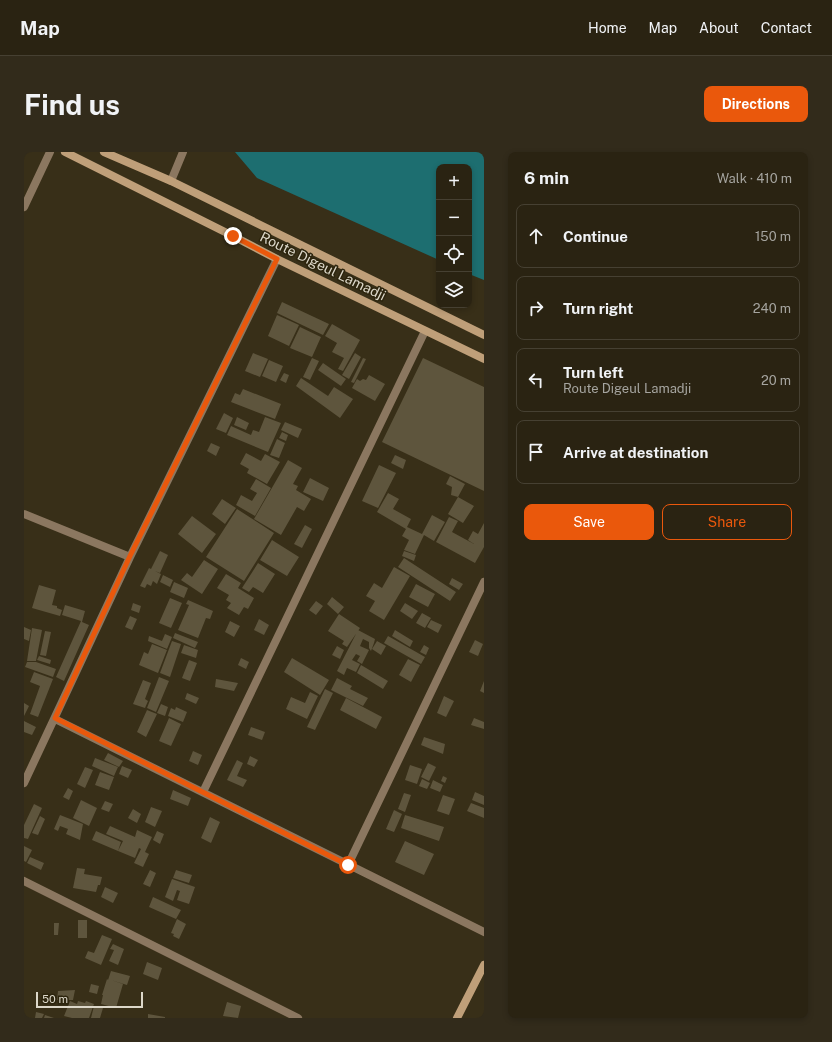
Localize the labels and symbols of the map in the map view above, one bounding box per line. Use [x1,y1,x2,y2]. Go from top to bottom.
route end [224,227,242,245]
street label: Route Digeul Lamadji [257,229,389,303]
route start [339,856,357,874]
scale bar [36,990,143,1009]

